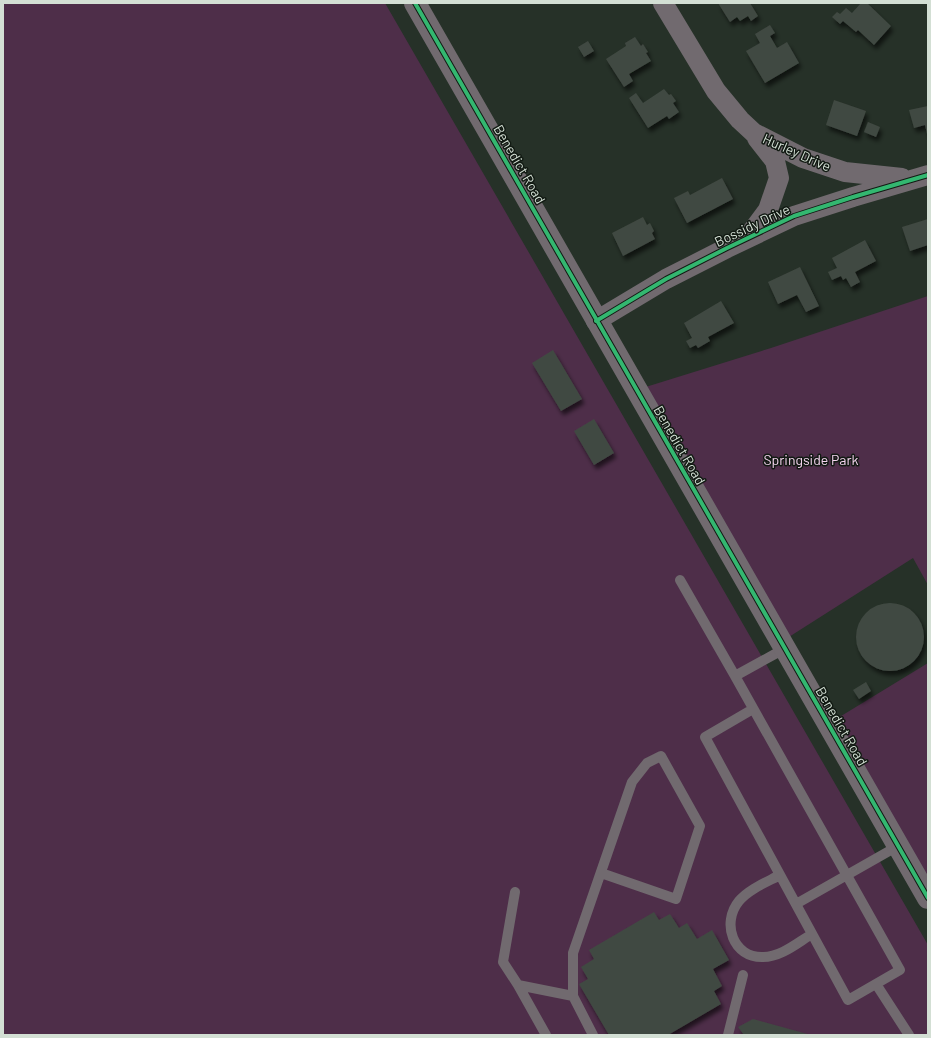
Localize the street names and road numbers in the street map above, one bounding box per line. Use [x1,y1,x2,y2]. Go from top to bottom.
street label: Benedict Road [491,121,549,207]
street label: Hurley Drive [760,129,834,175]
street label: Bossidy Drive [712,200,792,250]
street label: Benedict Road [651,402,709,488]
street label: Benedict Road [813,683,871,769]

